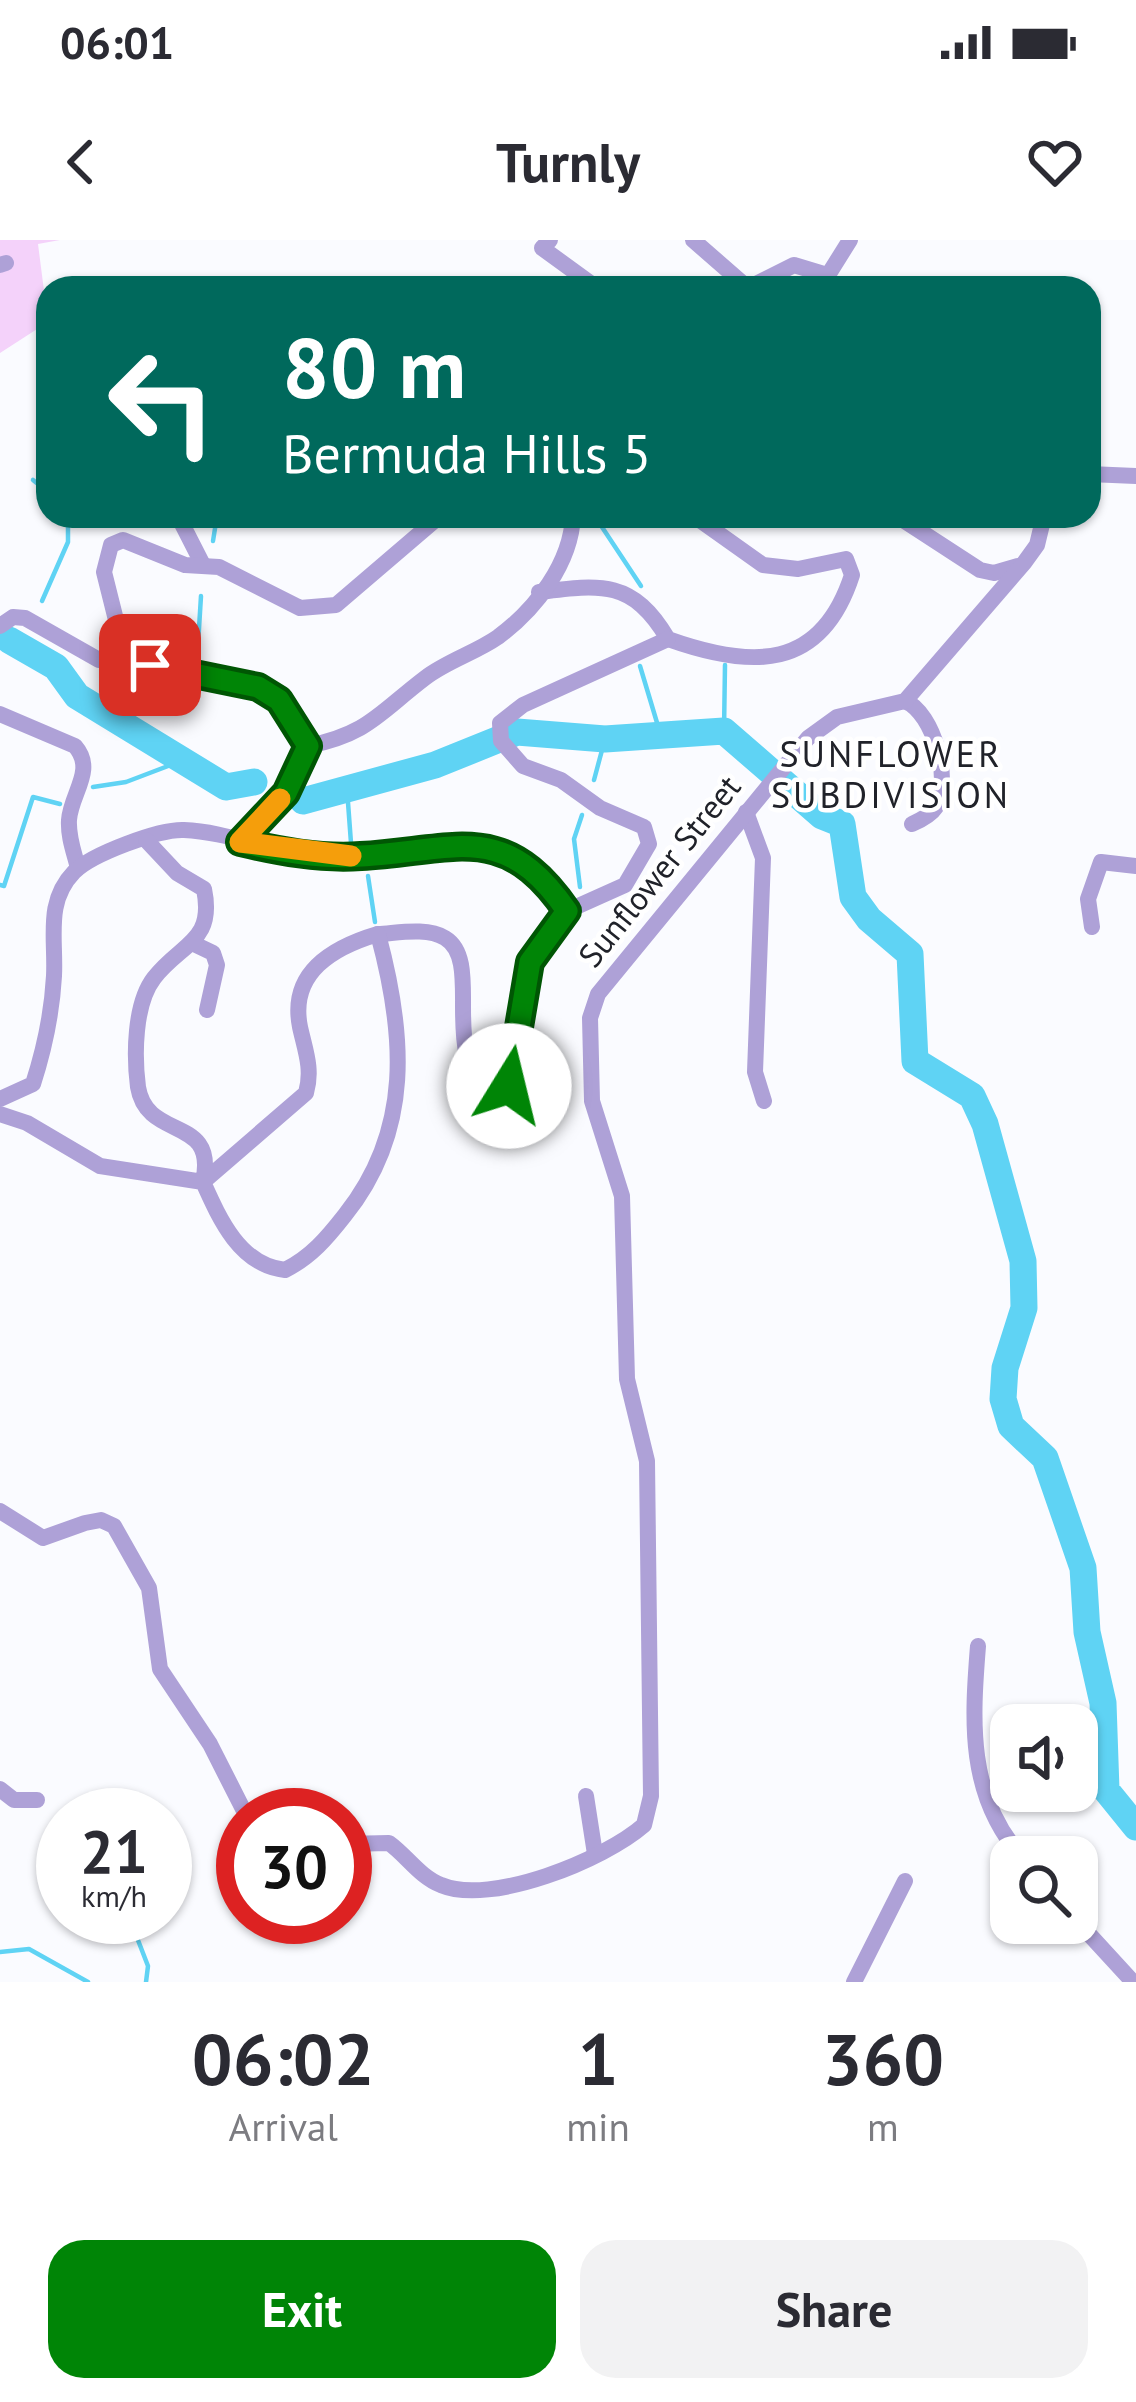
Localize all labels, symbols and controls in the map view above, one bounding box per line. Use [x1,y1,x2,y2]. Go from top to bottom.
text: 06:01 [60,13,174,71]
text: Turnly [496,127,640,197]
icon: back [48,129,114,195]
icon: heart [1022,129,1088,195]
text: 80 m [282,312,466,421]
icon: left [84,324,240,480]
text: Bermuda Hills 5 [282,418,651,488]
pin [99,614,201,716]
icon: arrive [117,632,183,698]
district label: SUNFLOWER SUBDIVISION [771,730,1011,818]
street label: Sunflower Street [568,766,749,975]
position arrow [446,1023,572,1149]
map controls [990,1704,1098,1944]
button: sound [990,1704,1098,1812]
speed limit sign: 30 [216,1788,372,1944]
text: 21 [80,1812,148,1890]
button: search [990,1836,1098,1944]
text: km/h [81,1876,147,1915]
text: 06:02 [192,2012,375,2105]
text: 1 [578,2012,619,2105]
text: 360 [822,2012,944,2105]
text: Arrival [229,2101,338,2152]
text: min [566,2101,630,2152]
text: m [867,2101,899,2152]
button: Exit [48,2240,556,2378]
button: Share [580,2240,1088,2378]

